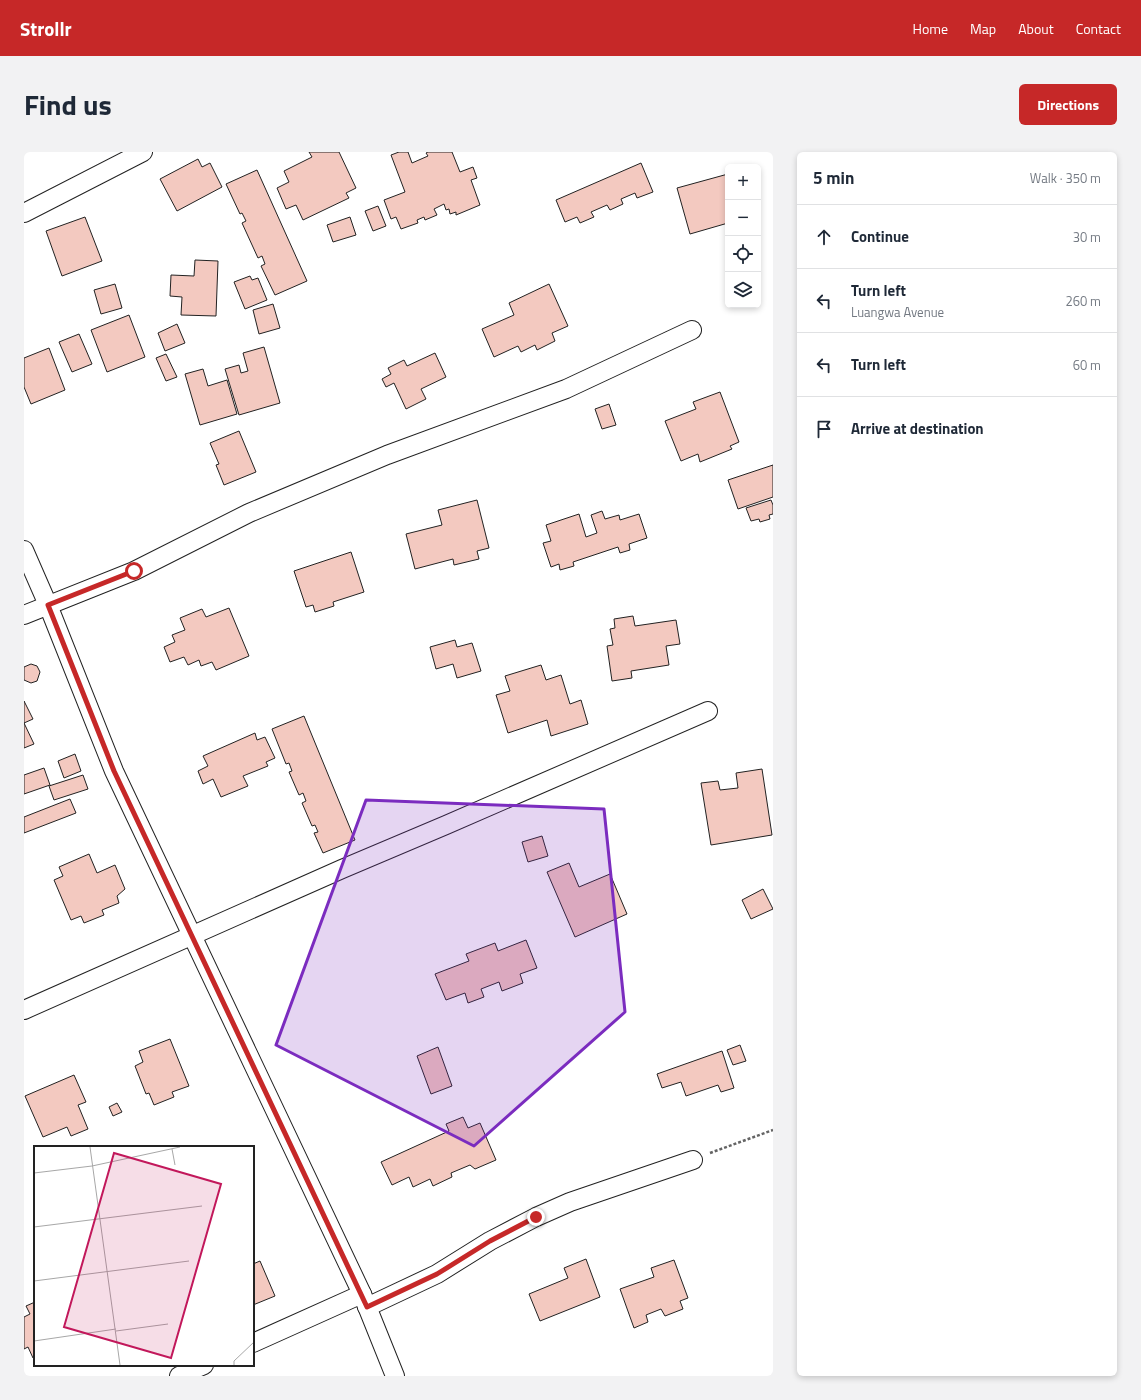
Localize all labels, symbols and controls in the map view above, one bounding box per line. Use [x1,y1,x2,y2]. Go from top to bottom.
text: Strollr [20,14,72,43]
text: Home [913,18,948,39]
text: Map [970,18,996,39]
text: About [1018,18,1054,39]
text: Contact [1076,18,1121,39]
text: Find us [24,83,112,126]
button: Directions [1019,84,1117,125]
map controls [725,164,761,308]
button: + [725,164,761,200]
text: 5 min [813,165,854,191]
text: Walk · 350 m [1030,168,1101,188]
button: − [725,200,761,236]
text: Continue [851,225,909,248]
icon: ahead [813,226,835,248]
text: 30 m [1073,227,1101,247]
button: locate [725,236,761,272]
button: layers [725,272,761,308]
text: Turn left [851,279,906,302]
icon: left [813,290,835,312]
text: 260 m [1065,291,1101,311]
text: Luangwa Avenue [851,302,944,322]
text: Turn left [851,353,906,376]
icon: left [813,354,835,376]
text: 60 m [1073,355,1101,375]
text: Arrive at destination [851,417,984,440]
icon: arrive [813,418,835,440]
route start [125,562,143,580]
inset map [34,1146,254,1366]
route end [527,1208,545,1226]

